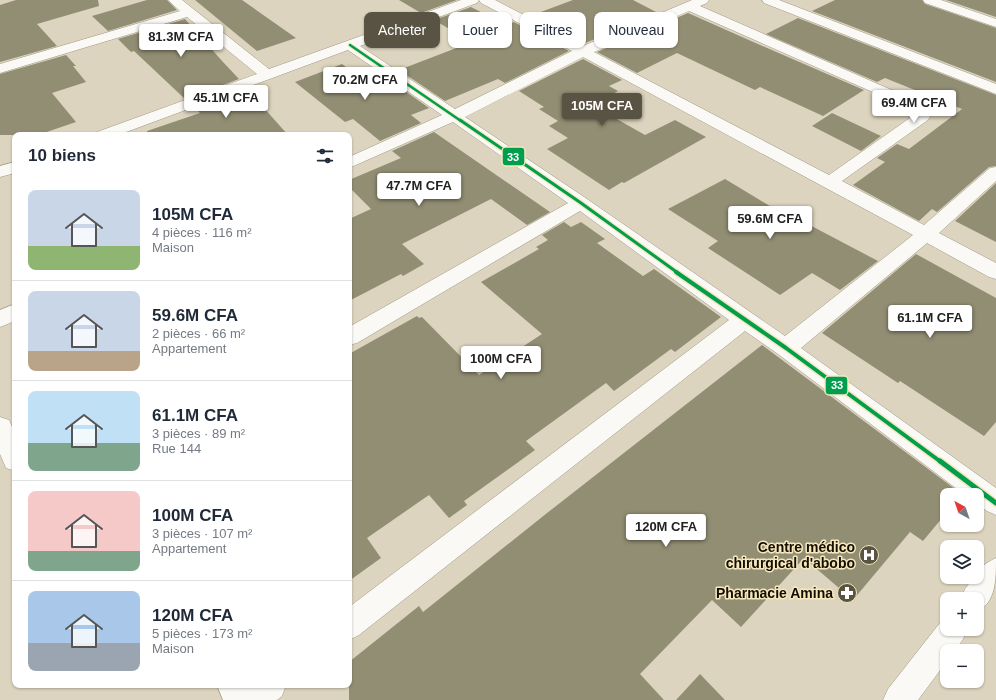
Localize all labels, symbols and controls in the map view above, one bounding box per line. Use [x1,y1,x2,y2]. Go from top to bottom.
chip: Acheter [364,12,440,48]
chip: Louer [448,12,512,48]
chip: Filtres [520,12,586,48]
chip: Nouveau [594,12,678,48]
pin: 81.3M CFA [135,24,227,58]
text: 81.3M CFA [148,29,214,44]
pin: 70.2M CFA [319,67,411,101]
text: 70.2M CFA [332,72,398,87]
pin: 45.1M CFA [180,85,272,119]
text: 45.1M CFA [193,90,259,105]
pin: 69.4M CFA [868,90,960,124]
pin: 105M CFA [561,93,643,127]
text: 69.4M CFA [881,95,947,110]
text: 105M CFA [571,98,633,113]
icon: filters [314,145,336,167]
text: 10 biens [28,146,96,165]
line badge: 33 [502,147,525,166]
text: 33 [507,151,519,163]
pin: 47.7M CFA [373,173,465,207]
text: 47.7M CFA [386,178,452,193]
text: 105M CFA [152,205,233,224]
icon: home [60,206,108,254]
pin: 59.6M CFA [724,206,816,240]
text: 59.6M CFA [737,211,803,226]
text: 4 pièces · 116 m² [152,225,251,240]
text: Maison [152,240,194,255]
pin: 61.1M CFA [884,305,976,339]
text: 59.6M CFA [152,306,238,325]
icon: home [60,307,108,355]
text: 61.1M CFA [897,310,963,325]
text: 2 pièces · 66 m² [152,326,245,341]
text: Appartement [152,341,226,356]
pin: 100M CFA [460,346,542,380]
text: 100M CFA [470,351,532,366]
line badge: 33 [825,376,848,395]
text: 33 [831,379,843,391]
text: 61.1M CFA [152,406,238,425]
icon: home [60,407,108,455]
text: 3 pièces · 89 m² [152,426,245,441]
text: Rue 144 [152,441,201,456]
north arrow [940,488,984,532]
map controls [940,488,984,688]
text: 100M CFA [152,506,233,525]
icon: home [60,507,108,555]
pin: 120M CFA [625,514,707,548]
text: 120M CFA [635,519,697,534]
text: 3 pièces · 107 m² [152,526,252,541]
place label: Centre médico chirurgical d'abobo [726,539,855,571]
button: layers [940,540,984,584]
text: Appartement [152,541,226,556]
hospital icon: Centre médico chirurgical d'abobo [858,544,880,566]
pharmacy icon: Pharmacie Amina [836,582,858,604]
place label: Pharmacie Amina [716,585,833,601]
button: + [940,592,984,636]
text: 120M CFA [152,606,233,625]
icon: home [60,607,108,655]
text: 5 pièces · 173 m² [152,626,252,641]
text: Maison [152,641,194,656]
button: − [940,644,984,688]

